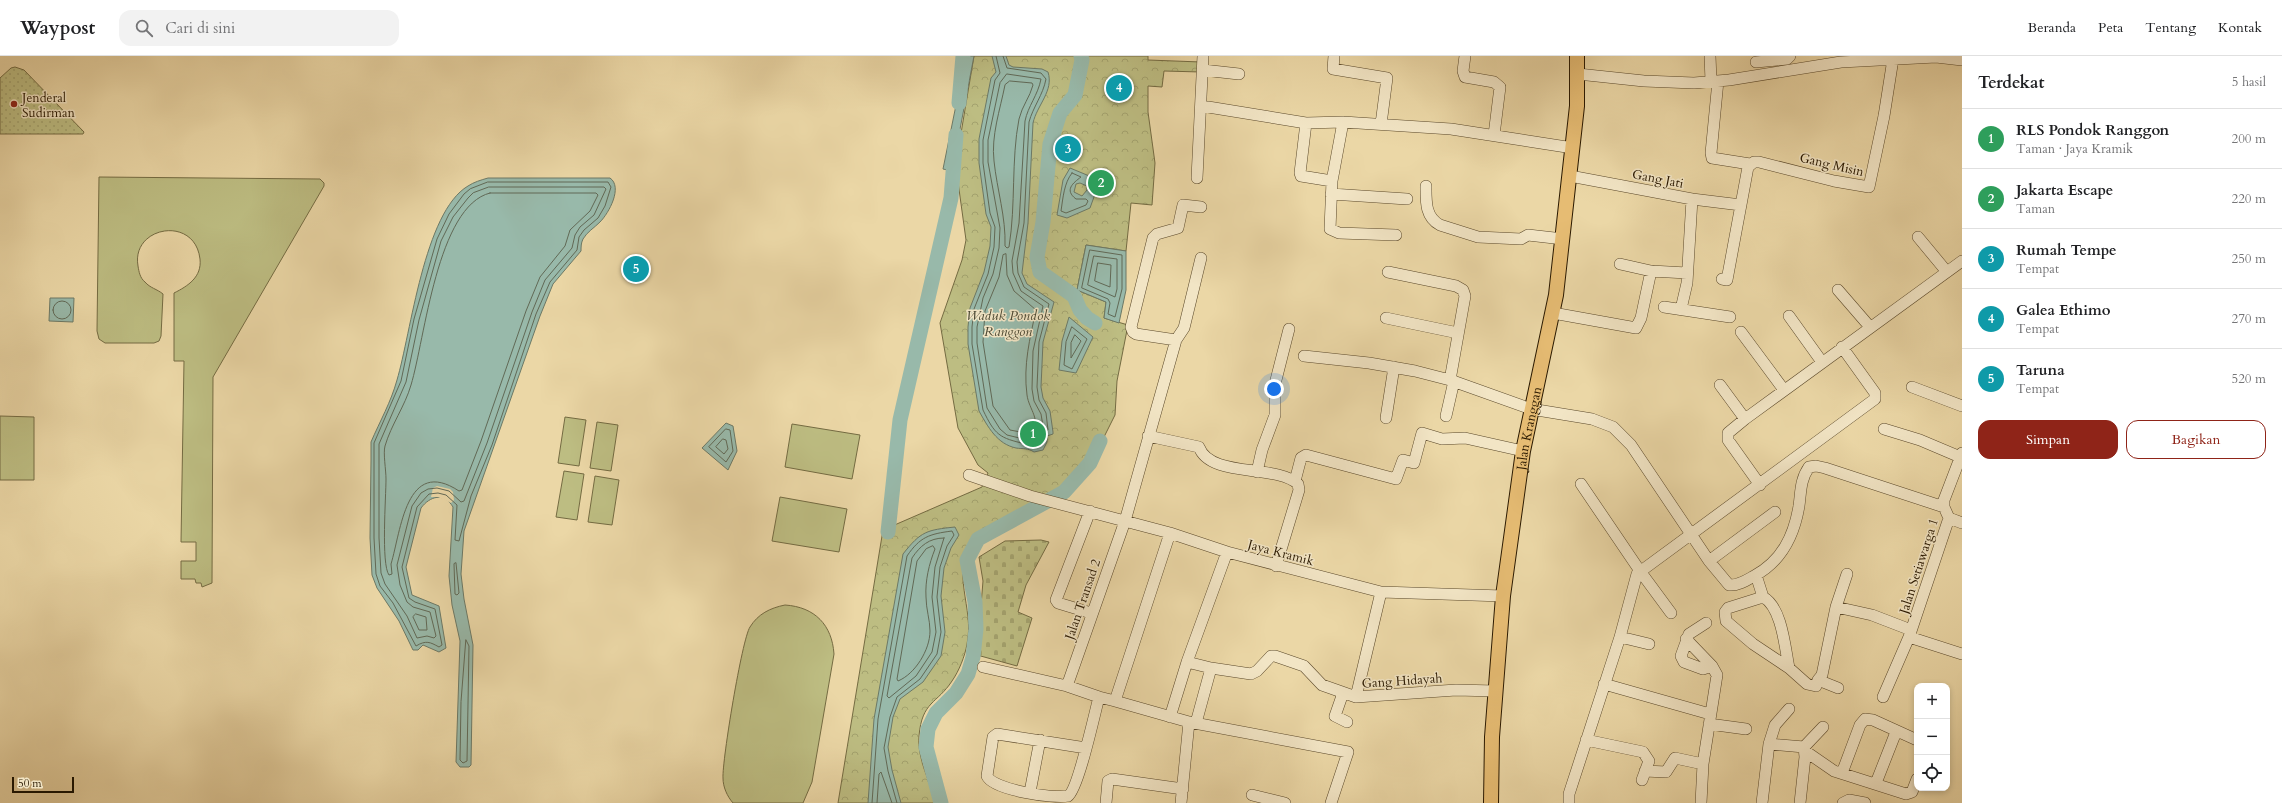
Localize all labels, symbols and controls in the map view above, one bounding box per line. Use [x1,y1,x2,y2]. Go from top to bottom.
search box [119,10,399,46]
text: Waypost [20,15,95,41]
icon: search [133,17,155,39]
text: Cari di sini [165,18,235,38]
text: Beranda [2028,18,2076,37]
text: Peta [2098,18,2123,37]
text: Tentang [2145,18,2196,37]
text: Kontak [2218,18,2262,37]
text: Terdekat [1978,71,2044,94]
pin: 4 [1106,73,1132,103]
text: 5 hasil [2232,73,2266,91]
place label: Jenderal Sudirman [20,89,76,122]
marker: Jenderal Sudirman [9,99,19,109]
text: RLS Pondok Ranggon [2016,120,2169,140]
text: 1 [1988,130,1994,148]
text: 200 m [2232,130,2266,148]
pin: 3 [1055,134,1081,164]
text: Taman · Jaya Kramik [2016,140,2133,158]
street label: Gang Misin [1798,149,1866,181]
street label: Gang Jati [1631,165,1685,193]
pin: 2 [1088,168,1114,198]
text: Jakarta Escape [2016,180,2113,200]
text: 2 [1988,190,1994,208]
text: 220 m [2232,190,2266,208]
text: Taman [2016,200,2055,218]
text: Rumah Tempe [2016,240,2116,260]
text: 3 [1988,250,1994,268]
text: 250 m [2232,250,2266,268]
pin: 5 [623,254,649,284]
text: Tempat [2016,260,2059,278]
text: Galea Ethimo [2016,300,2111,320]
water label: Waduk Pondok Ranggon [966,306,1050,341]
text: 4 [1988,310,1994,328]
text: 270 m [2232,310,2266,328]
text: Tempat [2016,320,2059,338]
text: Taruna [2016,360,2065,380]
text: 5 [1988,370,1994,388]
text: 520 m [2232,370,2266,388]
your location [1264,379,1284,399]
text: Tempat [2016,380,2059,398]
street label: Jalan Kranggan [1512,385,1546,473]
pin: 1 [1020,419,1046,449]
button: Simpan [1978,420,2118,459]
button: Bagikan [2126,420,2266,459]
street label: Jalan Setiawarga 1 [1894,516,1943,618]
street label: Jaya Kramik [1244,535,1316,570]
street label: Jalan Transad 2 [1060,556,1105,644]
street label: Gang Hidayah [1361,669,1443,693]
map controls [1914,683,1950,791]
button: + [1914,683,1950,719]
button: − [1914,719,1950,755]
button: locate [1914,755,1950,791]
scale bar [12,775,74,794]
text: 50 m [18,776,42,791]

